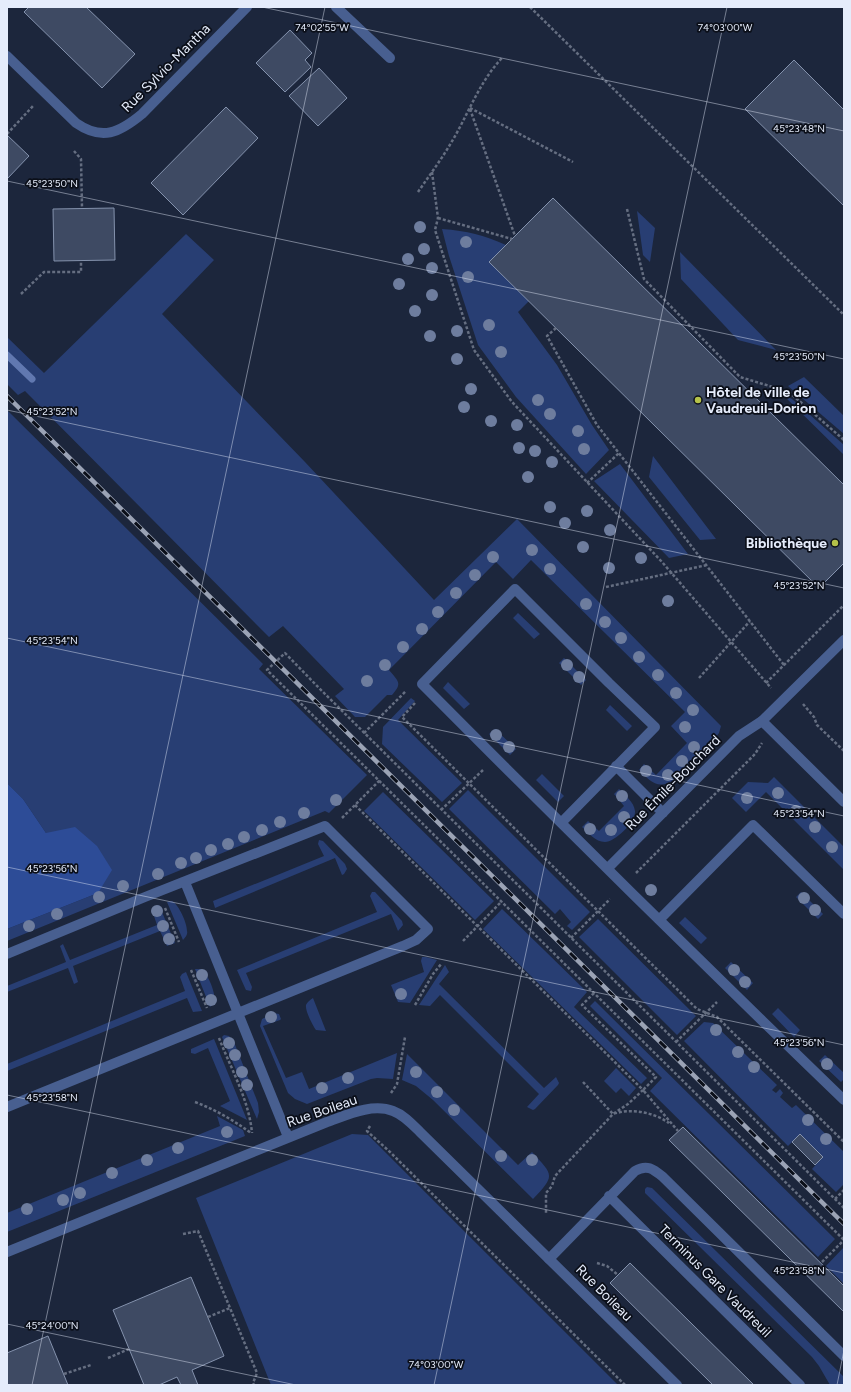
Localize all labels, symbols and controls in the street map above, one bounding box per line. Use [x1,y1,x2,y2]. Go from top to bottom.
street label: Rue Sylvio-Mantha [118,20,214,116]
text: 74°02'55"W [295,21,349,34]
text: 74°03'00"W [698,21,753,34]
text: 45°23'48"N [773,122,825,135]
text: 45°23'50"N [26,177,78,190]
text: 45°23'50"N [773,350,825,363]
place label: Hôtel de ville de Vaudreuil-Dorion [706,384,816,417]
marker: Hôtel de ville de Vaudreuil-Dorion [693,395,703,405]
text: 45°23'52"N [27,405,77,418]
place label: Bibliothèque [746,535,827,552]
marker: Bibliothèque [830,538,840,548]
text: 45°23'52"N [774,579,824,592]
text: 45°23'54"N [26,634,78,647]
street label: Rue Émile-Bouchard [622,732,724,834]
text: 45°23'54"N [773,807,825,820]
text: 45°23'56"N [26,862,78,875]
text: 45°23'56"N [773,1036,825,1049]
text: 45°23'58"N [26,1091,78,1104]
street label: Rue Boileau [285,1091,359,1131]
street label: Terminus Gare Vaudreuil [655,1221,775,1341]
street label: Rue Boileau [572,1261,636,1325]
text: 45°23'58"N [773,1264,825,1277]
text: 45°24'00"N [25,1319,79,1332]
text: 74°03'00"W [409,1358,464,1371]

